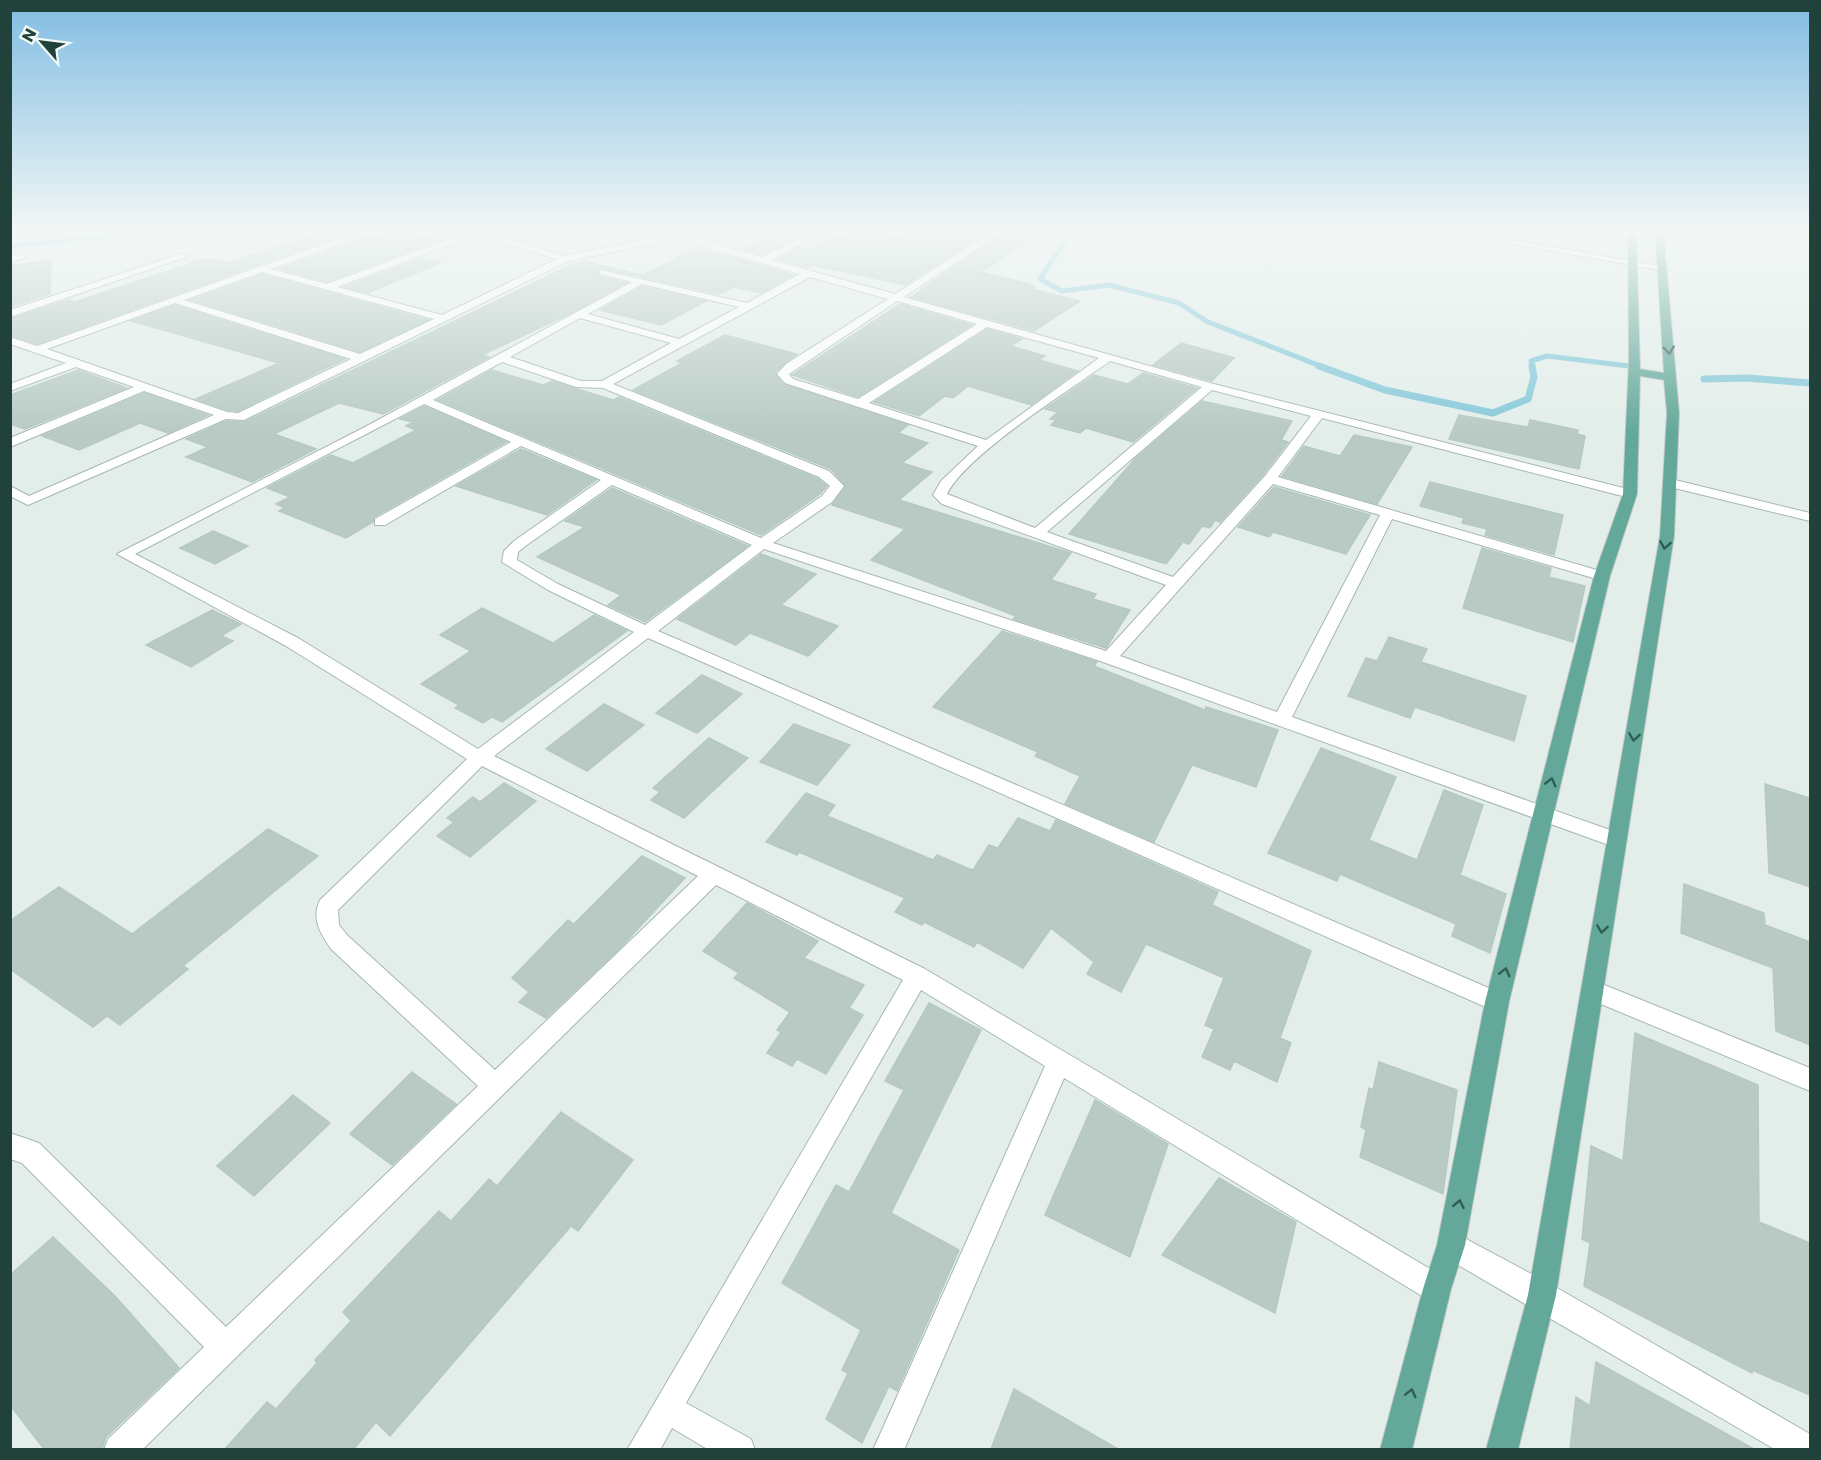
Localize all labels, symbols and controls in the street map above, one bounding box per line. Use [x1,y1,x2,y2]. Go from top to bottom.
north arrow [12,12,72,72]
text: N [16,24,42,46]
one-way arrow [1662,346,1675,355]
one-way arrow [1660,540,1672,549]
one-way arrow [1628,732,1640,742]
one-way arrow [1544,777,1557,787]
one-way arrow [1596,925,1608,934]
one-way arrow [1497,967,1510,977]
one-way arrow [1452,1199,1465,1209]
one-way arrow [1403,1388,1416,1398]

